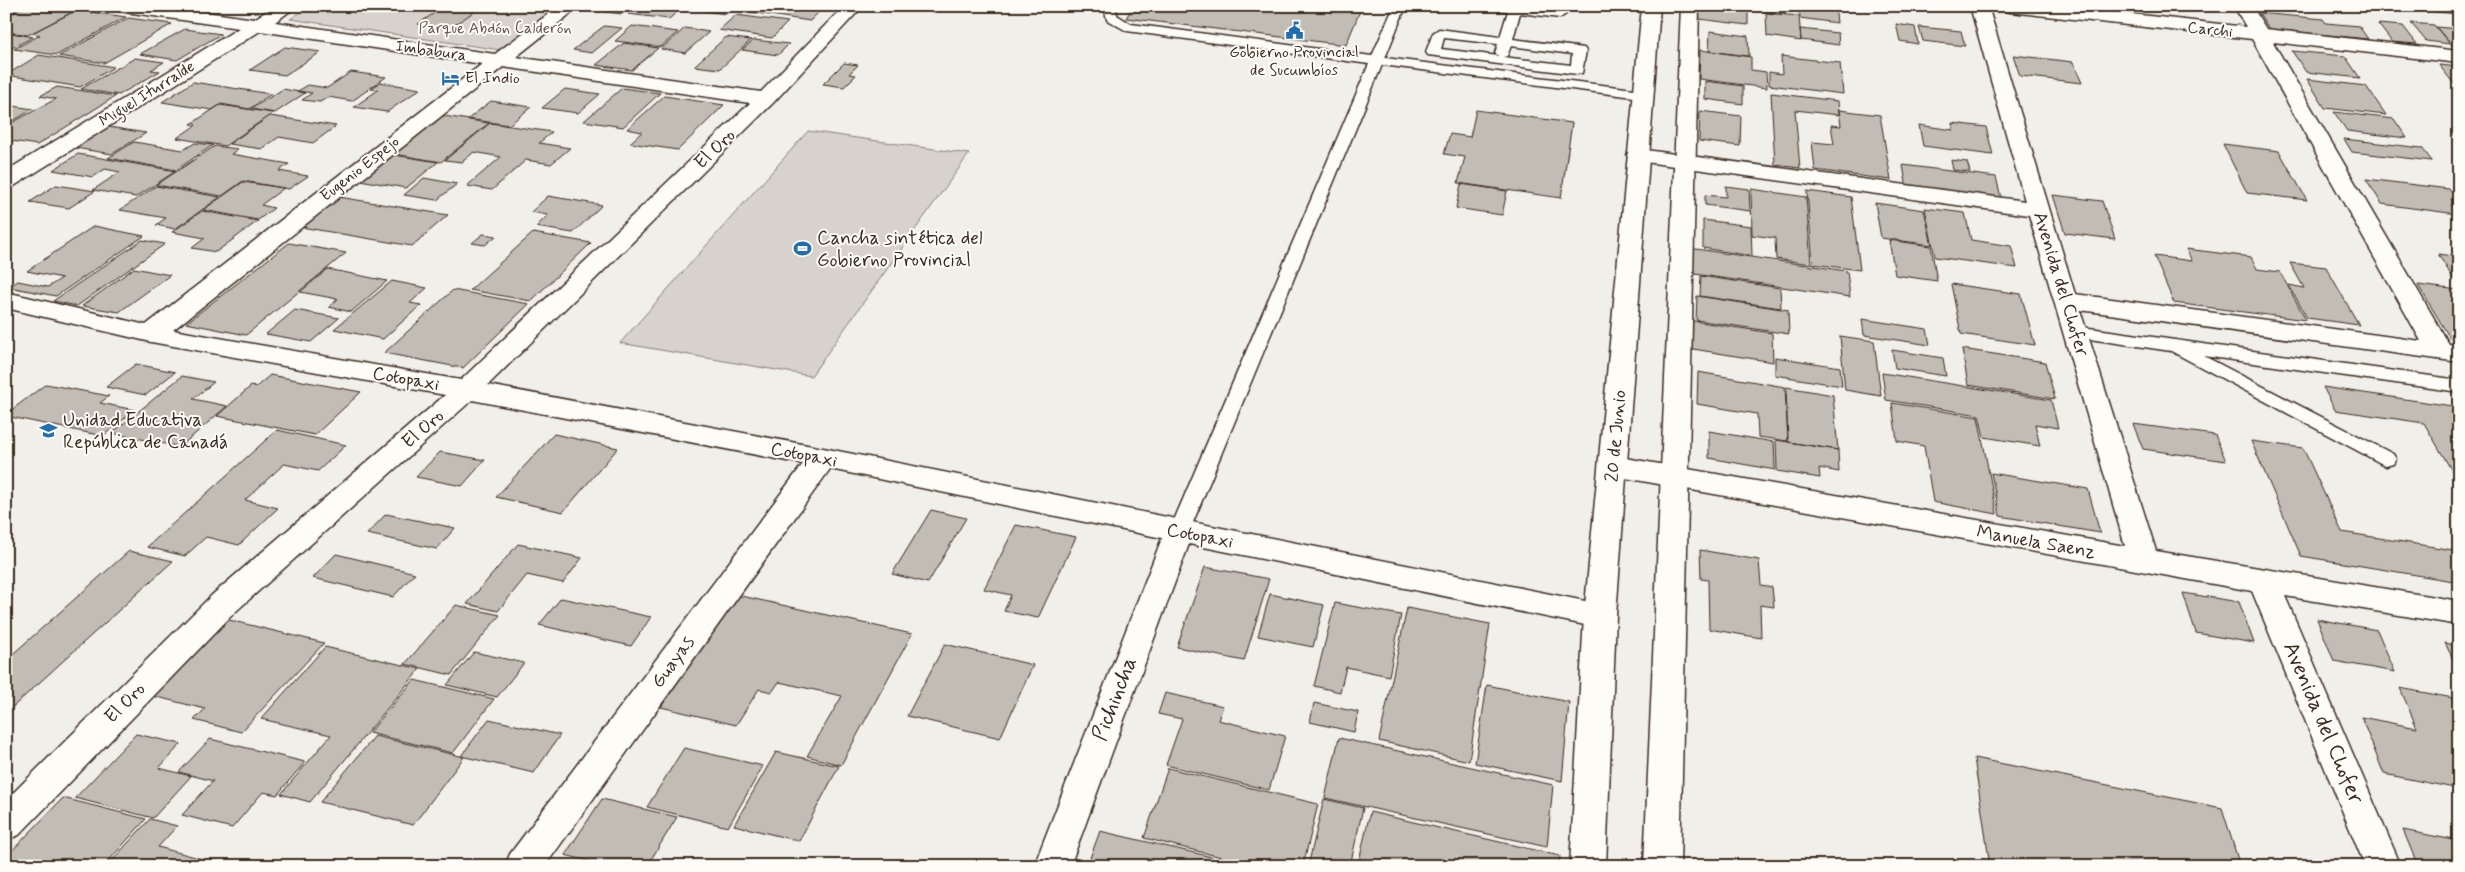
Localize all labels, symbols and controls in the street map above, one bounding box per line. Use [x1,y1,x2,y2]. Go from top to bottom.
street label: Carchi [2186,17,2234,43]
park label: Parque Abdón Calderón [418,18,572,39]
public building icon: Gobierno Provincial de Sucumbíos [1284,21,1304,41]
street label: Imbabura [394,36,468,66]
place label: Gobierno Provincial de Sucumbíos [1229,42,1359,81]
street label: Miguel Iturralde [95,56,199,133]
hotel icon: El Indio [441,68,461,88]
place label: El Indio [465,68,520,89]
street label: El Oro [689,123,741,175]
street label: Eugenio Espejo [316,131,404,207]
street label: Avenida del Chofer [2027,209,2095,359]
place label: Cancha sintética del Gobierno Provincial [817,226,983,273]
sports icon: Cancha sintética del Gobierno Provincial [793,239,813,259]
street label: Cotopaxi [371,361,441,397]
street label: 20 de Junio [1600,389,1632,483]
street label: El Oro [396,404,450,454]
place label: Unidad Educativa República de Canadá [63,408,228,455]
school or university icon: Unidad Educativa República de Canadá [39,421,59,441]
street label: Cotopaxi [768,436,840,474]
street label: Cotopaxi [1164,517,1236,555]
street label: Manuela Saenz [1974,519,2098,565]
street label: Guayas [646,631,700,693]
street label: Avenida del Chofer [2276,638,2370,809]
street label: Pichincha [1086,653,1144,745]
street label: El Oro [99,677,151,729]

